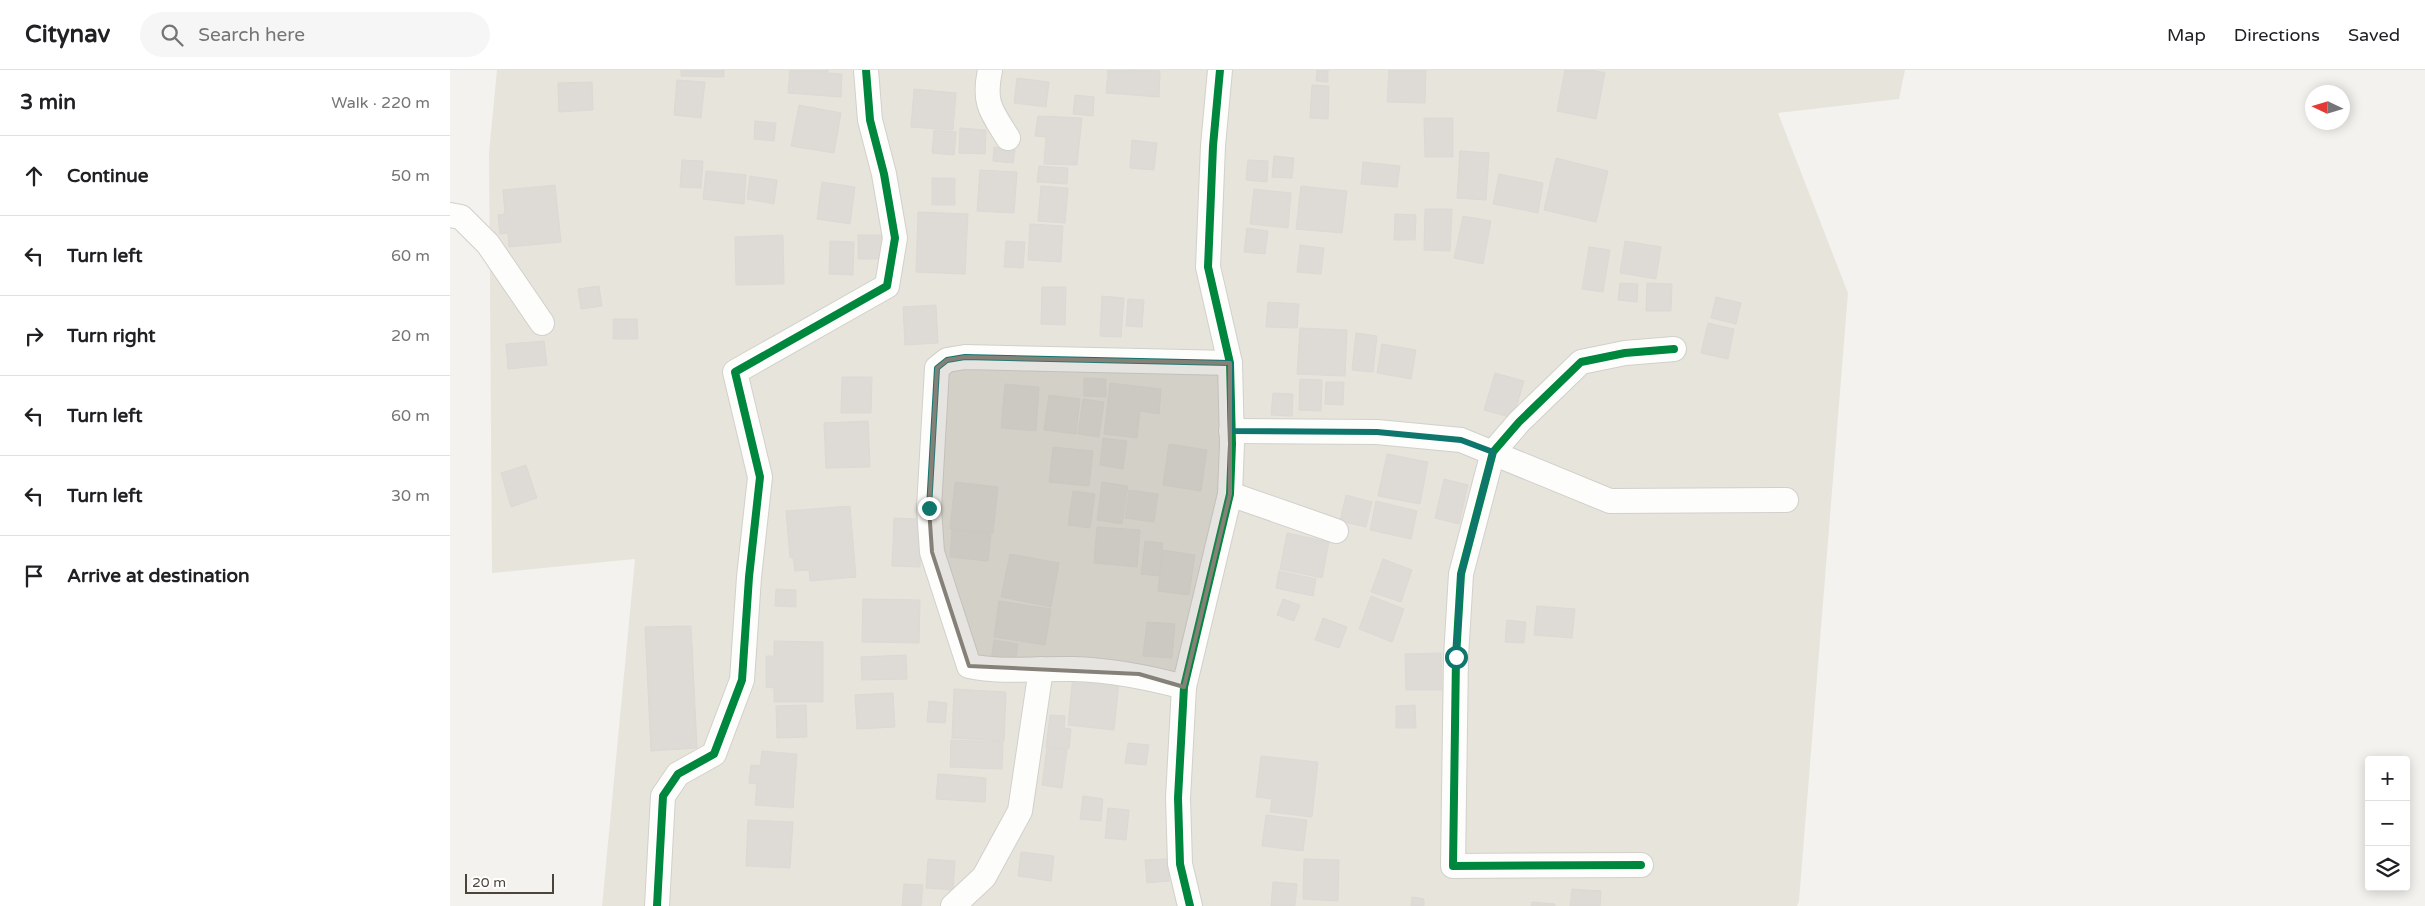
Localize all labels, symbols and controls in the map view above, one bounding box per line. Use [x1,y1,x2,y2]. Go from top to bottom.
search box [140,12,490,57]
text: Citynav [25,20,110,49]
icon: search [158,21,186,49]
text: Search here [198,24,305,46]
text: Map [2167,24,2206,46]
text: Directions [2234,24,2320,46]
text: Saved [2348,24,2400,46]
north arrow [2305,85,2350,130]
text: 3 min [20,90,76,115]
text: Walk · 220 m [331,93,430,113]
icon: ahead [20,162,48,190]
text: Continue [67,165,149,187]
text: 50 m [391,166,430,186]
icon: left [20,242,48,270]
text: Turn left [67,245,143,267]
text: 60 m [391,246,430,266]
icon: right [20,322,48,350]
text: Turn right [67,325,155,347]
text: 20 m [391,326,430,346]
icon: left [20,402,48,430]
text: Turn left [67,405,143,427]
text: 60 m [391,406,430,426]
icon: left [20,482,48,510]
text: Turn left [67,485,143,507]
text: 30 m [391,486,430,506]
route end [918,497,941,520]
icon: arrive [20,562,48,590]
text: Arrive at destination [67,565,250,587]
route start [1445,646,1468,669]
map controls [2365,756,2410,891]
button: + [2365,756,2410,801]
button: − [2365,801,2410,846]
button: layers [2365,846,2410,891]
scale bar [465,871,554,894]
text: 20 m [472,874,506,891]

